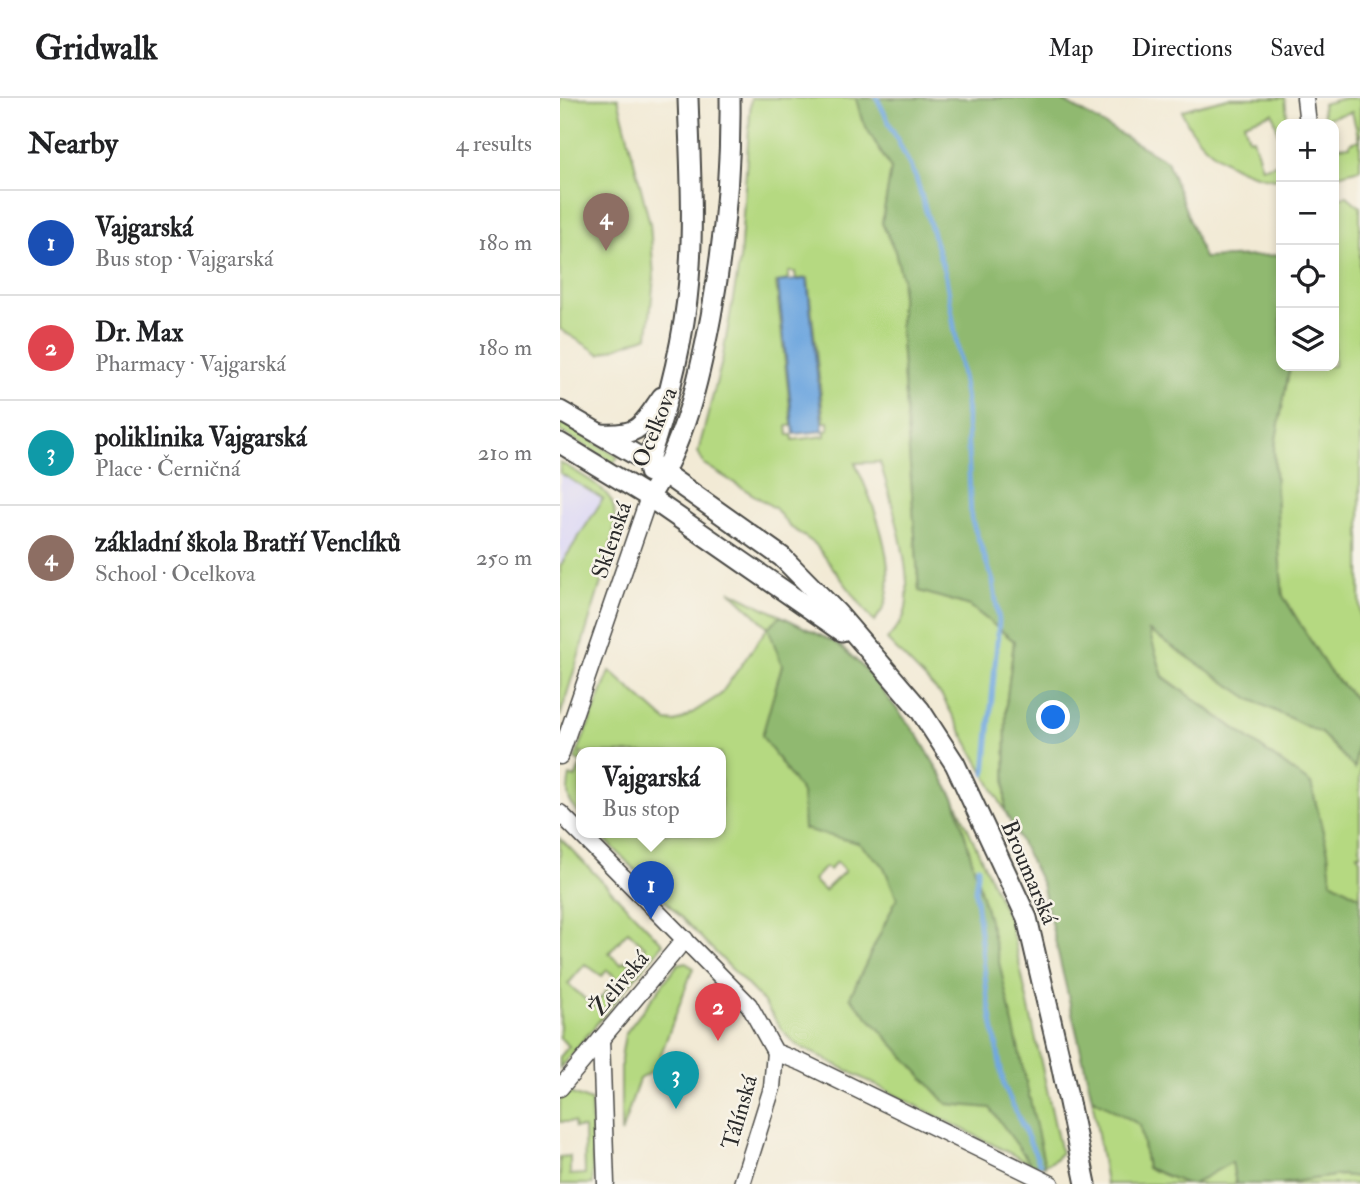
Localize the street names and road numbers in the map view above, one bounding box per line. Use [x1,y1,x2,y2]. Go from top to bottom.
street label: Ocelkova [625,382,684,472]
street label: Sklenská [585,497,638,582]
street label: Broumarská [995,816,1065,929]
street label: Želivská [584,944,656,1022]
street label: Tálínská [715,1071,764,1153]

